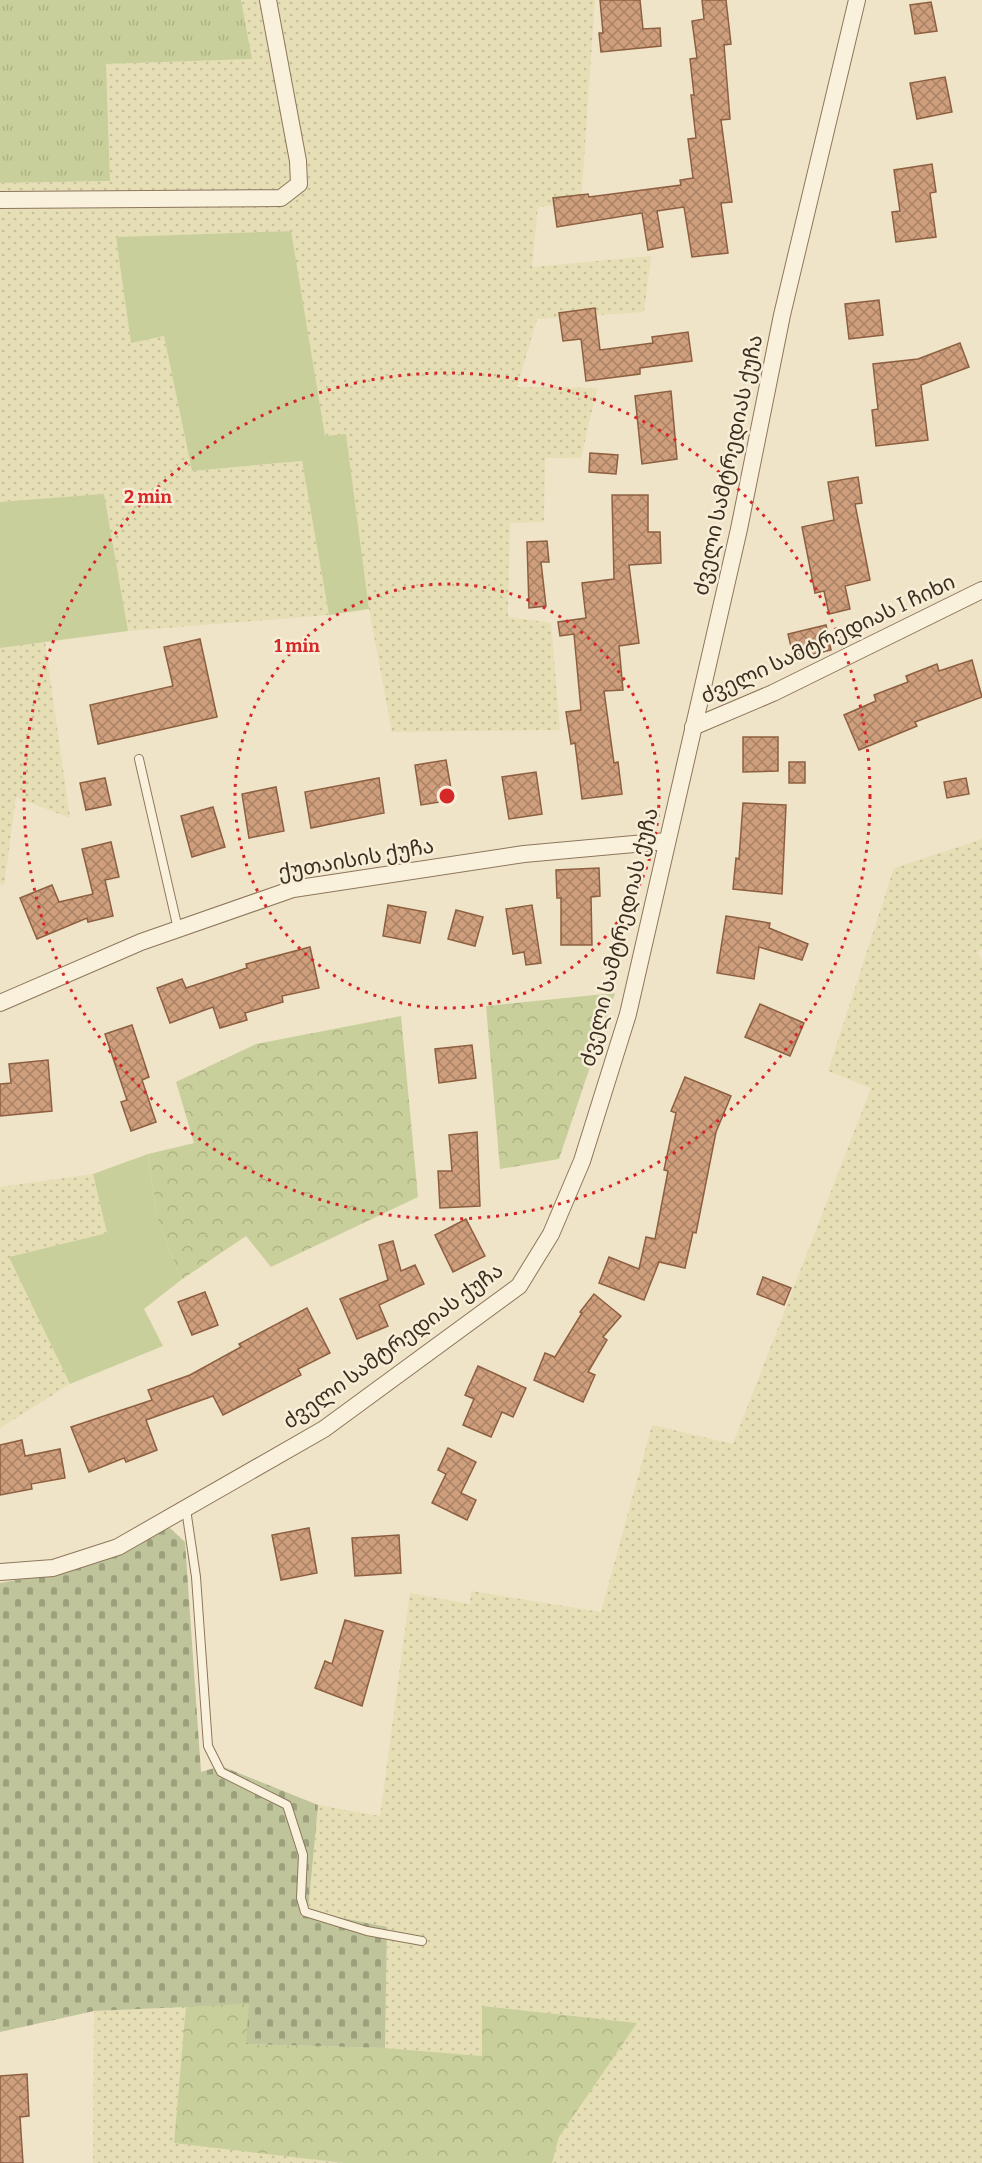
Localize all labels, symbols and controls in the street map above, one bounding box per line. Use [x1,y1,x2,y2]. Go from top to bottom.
street label: ძველი სამტრედიას ქუჩა [688,332,768,598]
text: 2 min [124,486,172,508]
street label: ძველი სამტრედიას I ჩიხი [697,569,959,709]
text: 1 min [274,635,320,657]
centre of rings [437,786,457,806]
street label: ძველი სამტრედიას ქუჩა [574,805,664,1069]
street label: ქუთაისის ქუჩა [276,832,436,886]
street label: ძველი სამტრედიას ქუჩა [278,1257,508,1435]

